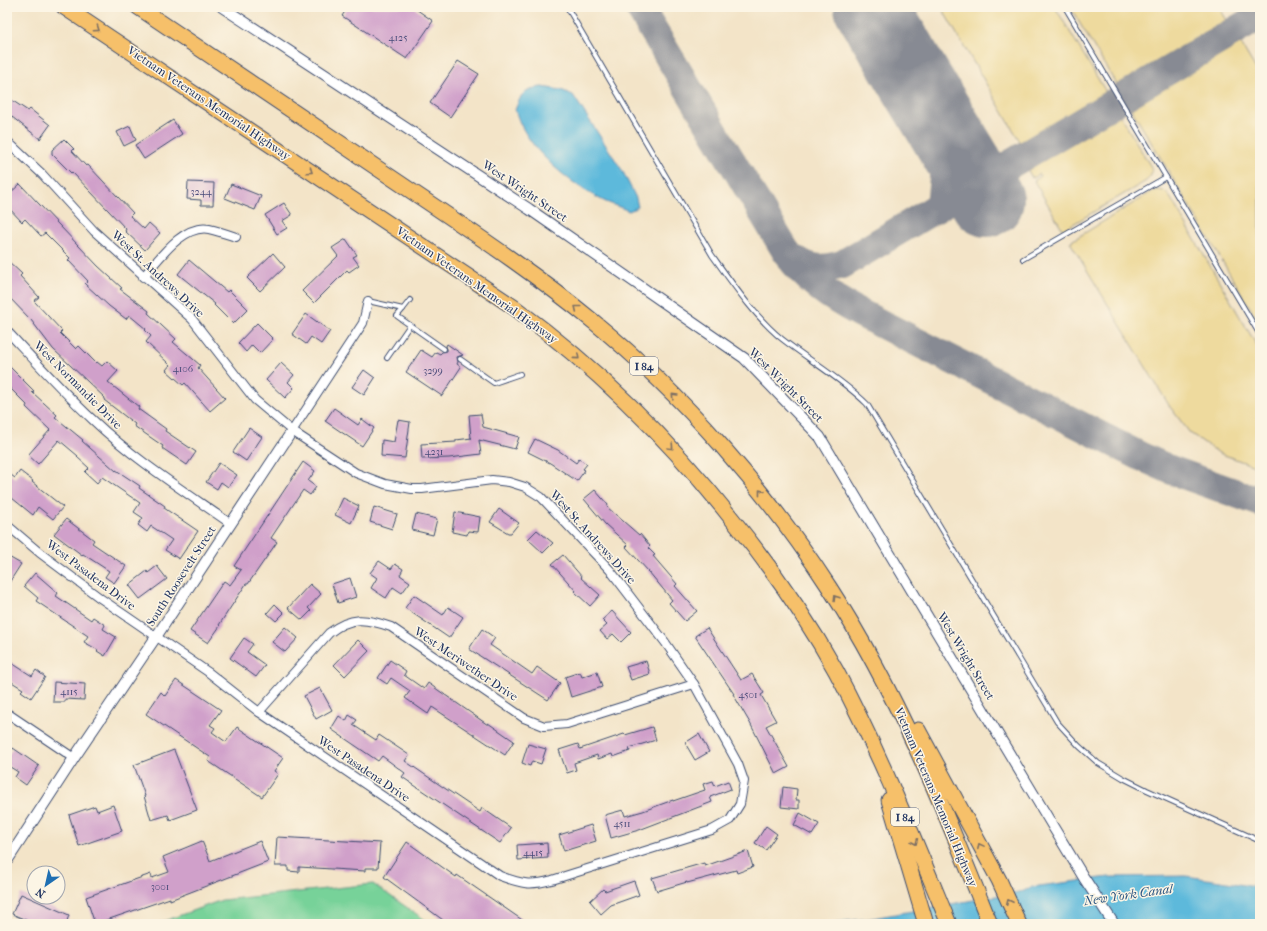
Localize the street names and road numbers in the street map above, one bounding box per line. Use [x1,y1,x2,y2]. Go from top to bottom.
street label: Vietnam Veterans Memorial Highway [124,42,294,163]
street label: West Wright Street [479,157,571,225]
street label: Vietnam Veterans Memorial Highway [393,223,561,347]
street label: West St. Andrews Drive [108,227,207,320]
street label: West Normandie Drive [30,337,125,432]
street label: West Wright Street [745,344,827,426]
road number: I 84 [630,357,658,375]
street label: West St. Andrews Drive [547,487,639,587]
street label: South Roosevelt Street [143,523,219,629]
street label: West Pasadena Drive [43,536,138,613]
street label: West Wright Street [934,609,998,703]
street label: West Meriwether Drive [411,624,521,704]
street label: Vietnam Veterans Memorial Highway [891,704,981,889]
street label: West Pasadena Drive [315,733,413,805]
road number: I 84 [891,808,919,826]

